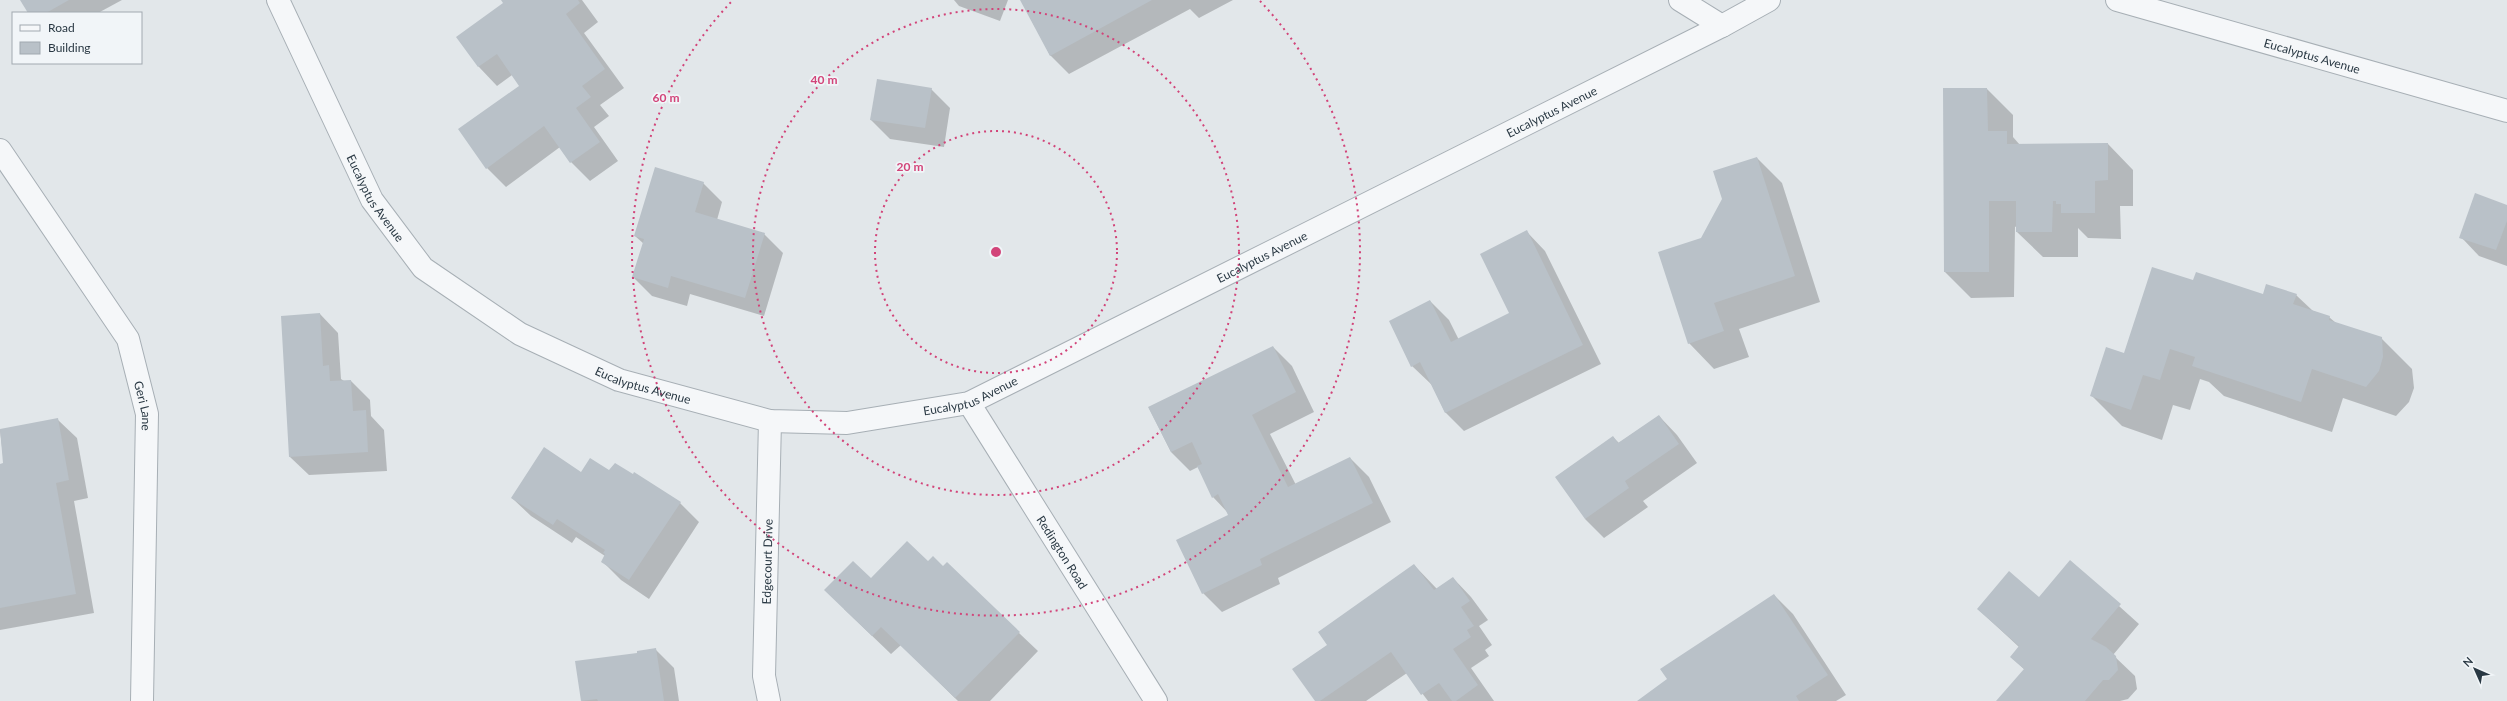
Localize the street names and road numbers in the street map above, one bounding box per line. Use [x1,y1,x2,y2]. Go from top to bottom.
street label: Eucalyptus Avenue [2262,35,2362,76]
street label: Eucalyptus Avenue [1504,82,1599,140]
street label: Eucalyptus Avenue [344,152,408,244]
street label: Eucalyptus Avenue [1214,227,1310,285]
street label: Eucalyptus Avenue [593,363,693,407]
street label: Eucalyptus Avenue [922,373,1020,418]
street label: Geri Lane [131,379,155,431]
street label: Redington Road [1034,513,1091,591]
street label: Edgecourt Drive [758,519,775,604]

